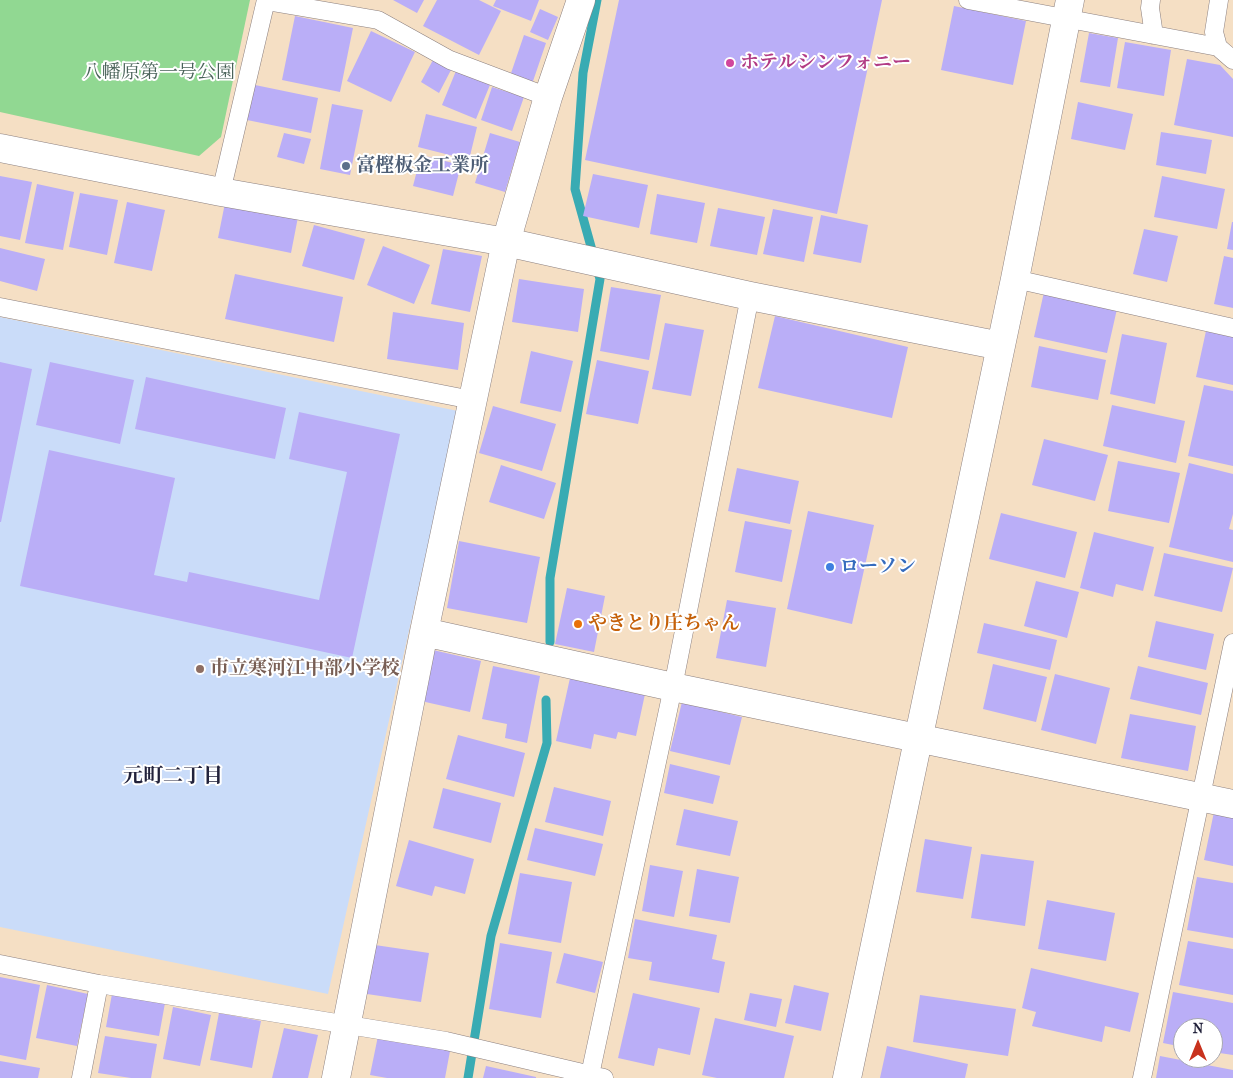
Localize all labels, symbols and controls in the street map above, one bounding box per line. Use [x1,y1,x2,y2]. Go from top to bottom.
place label: ホテルシンフォニー [740,52,911,74]
marker: ホテルシンフォニー [724,57,736,69]
park label: 八幡原第一号公園 [83,62,235,84]
place label: 富樫板金工業所 [356,155,489,177]
marker: 富樫板金工業所 [340,160,352,172]
place label: ローソン [840,556,916,578]
marker: ローソン [824,561,836,573]
place label: やきとり庄ちゃん [588,613,740,635]
marker: やきとり庄ちゃん [572,618,584,630]
place label: 市立寒河江中部小学校 [210,658,400,680]
marker: 市立寒河江中部小学校 [194,663,206,675]
district label: 元町二丁目 [123,765,223,789]
north arrow [1173,1018,1223,1068]
text: N [1193,1020,1203,1037]

